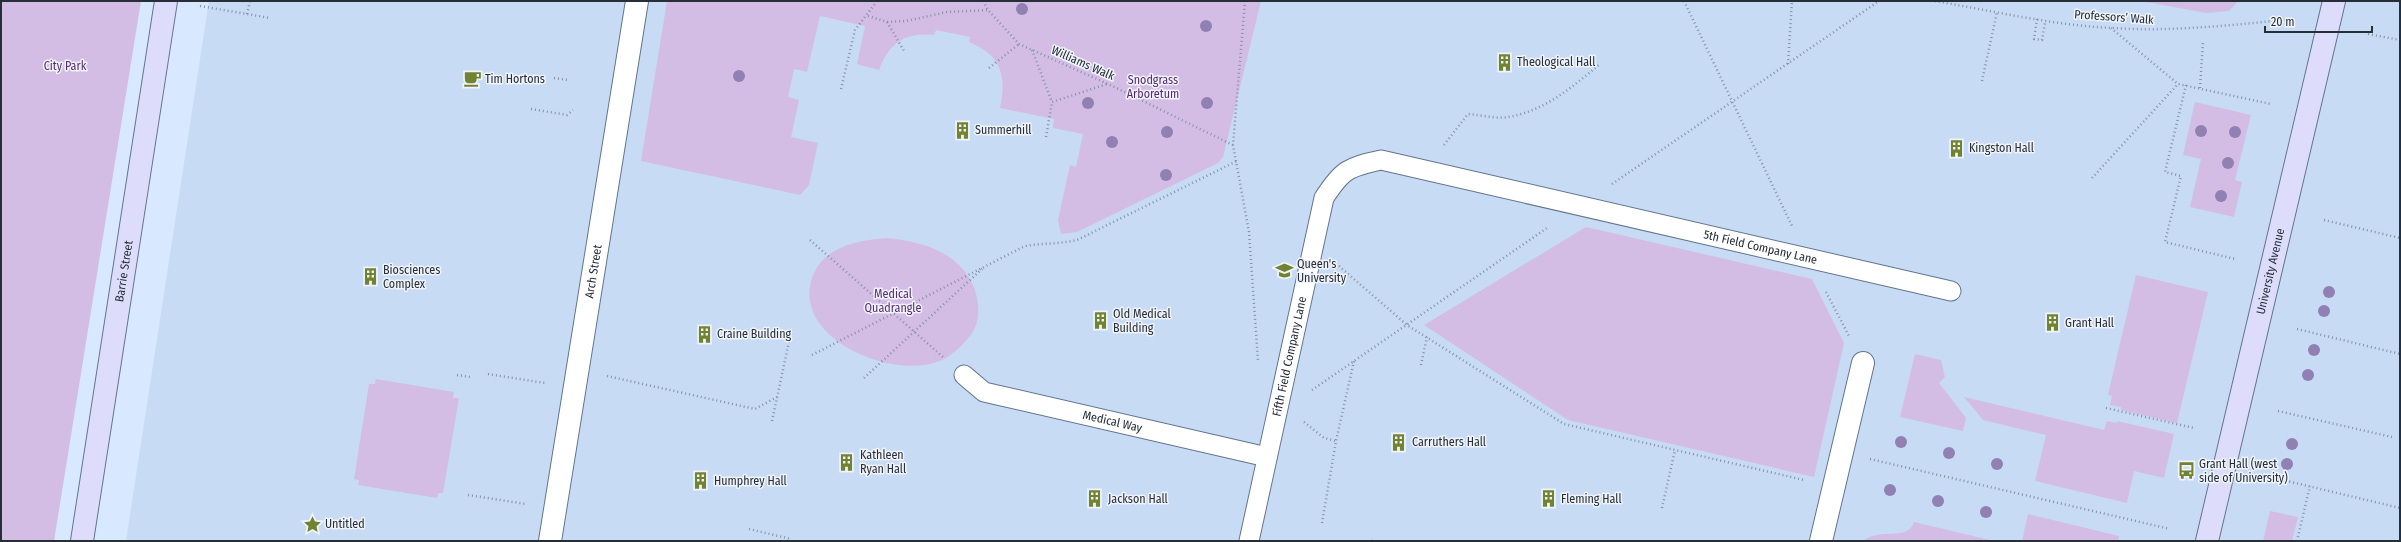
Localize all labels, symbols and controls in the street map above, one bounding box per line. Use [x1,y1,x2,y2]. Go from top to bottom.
street label: Professors’ Walk [2074,7,2155,27]
scale bar [2265,8,2372,34]
text: 20 m [2271,15,2295,29]
street label: Williams Walk [1049,43,1117,83]
building icon: Theological Hall [1494,52,1514,72]
place label: Theological Hall [1517,55,1595,69]
park label: City Park [44,59,87,73]
cafe icon: Tim Hortons [462,69,482,89]
place label: Tim Hortons [485,72,545,86]
park label: Snodgrass Arboretum [1127,73,1179,101]
building icon: Summerhill [952,120,972,140]
place label: Summerhill [975,123,1032,137]
building icon: Kingston Hall [1946,138,1966,158]
place label: Kingston Hall [1969,141,2034,155]
street label: 5th Field Company Lane [1702,227,1819,267]
street label: University Avenue [2254,227,2287,316]
street label: Barrie Street [112,239,136,303]
street label: Arch Street [582,244,605,299]
place label: Queen's University [1297,257,1347,285]
school or university icon: Queen's University [1274,261,1294,281]
place label: Biosciences Complex [383,263,440,291]
building icon: Biosciences Complex [360,267,380,287]
park label: Medical Quadrangle [865,287,921,315]
street label: Fifth Field Company Lane [1269,295,1309,418]
place label: Old Medical Building [1113,307,1171,335]
building icon: Old Medical Building [1090,311,1110,331]
building icon: Grant Hall [2042,313,2062,333]
place label: Grant Hall [2065,316,2114,330]
building icon: Craine Building [694,324,714,344]
place label: Craine Building [717,327,791,341]
street label: Medical Way [1081,408,1144,435]
building icon: Carruthers Hall [1389,432,1409,452]
place label: Carruthers Hall [1412,435,1486,449]
place label: Kathleen Ryan Hall [860,448,906,476]
building icon: Kathleen Ryan Hall [837,452,857,472]
place label: Grant Hall (west side of University) [2199,457,2288,485]
bus stop icon: Grant Hall (west side of University) [2176,461,2196,481]
building icon: Humphrey Hall [691,471,711,491]
place label: Humphrey Hall [714,474,787,488]
building icon: Jackson Hall [1085,489,1105,509]
building icon: Fleming Hall [1538,489,1558,509]
place label: Jackson Hall [1108,492,1168,506]
place label: Fleming Hall [1561,492,1622,506]
place icon: Untitled [302,514,322,534]
place label: Untitled [325,517,365,531]

